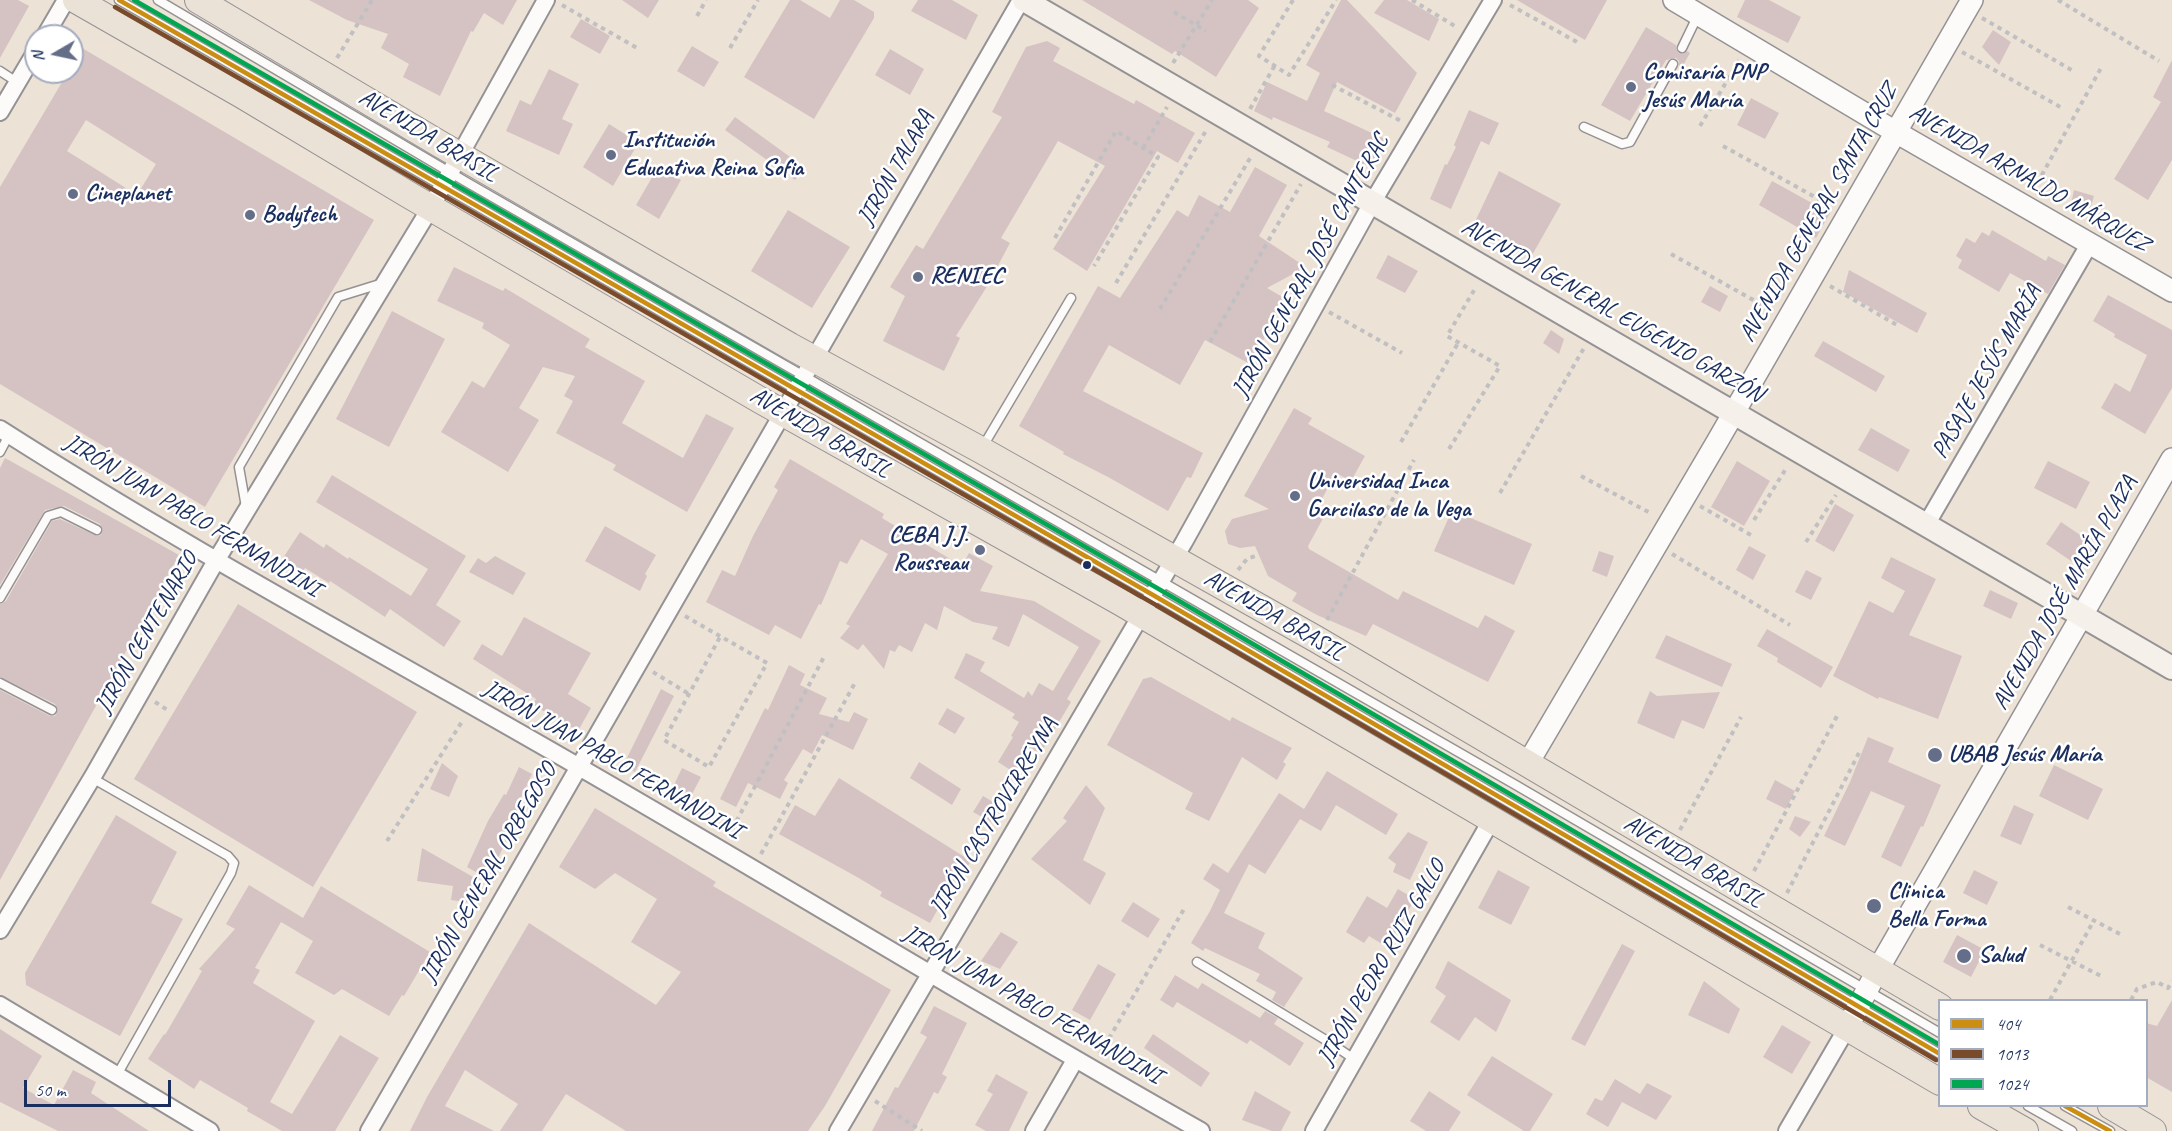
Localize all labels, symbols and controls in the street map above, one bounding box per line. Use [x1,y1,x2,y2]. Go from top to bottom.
north arrow [24,24,84,84]
text: N [28,50,49,63]
place label: Comisaría PNP Jesús María [1643,59,1766,115]
street label: AVENIDA GENERAL SANTA CRUZ [1733,79,1905,347]
marker: Comisaría PNP Jesús María [1624,80,1638,94]
street label: AVENIDA BRASIL [353,83,503,189]
street label: AVENIDA ARNALDO MÁRQUEZ [1904,98,2154,260]
street label: JIRÓN TALARA [852,106,940,230]
place label: Institución Educativa Reina Sofia [623,127,803,183]
street label: JIRÓN GENERAL JOSÉ CANTERAC [1227,129,1395,403]
marker: Institución Educativa Reina Sofia [604,148,618,162]
place label: Cineplanet [85,180,171,208]
marker: Cineplanet [66,187,80,201]
place label: Bodytech [262,201,337,229]
marker: Bodytech [243,208,257,222]
street label: AVENIDA GENERAL EUGENIO GARZÓN [1456,213,1768,409]
place label: RENIEC [930,263,1003,291]
marker: RENIEC [911,270,925,284]
street label: PASAJE JESÚS MARÍA [1926,280,2048,464]
street label: AVENIDA BRASIL [745,381,895,485]
street label: JIRÓN JUAN PABLO FERNANDINI [59,428,325,604]
place label: Universidad Inca Garcilaso de la Vega [1307,468,1471,524]
street label: AVENIDA JOSÉ MARÍA PLAZA [1986,471,2144,715]
marker: Universidad Inca Garcilaso de la Vega [1288,489,1302,503]
place label: CEBA J.J. Rousseau [889,522,968,578]
marker: CEBA J.J. Rousseau [973,543,987,557]
street label: JIRÓN CENTENARIO [89,547,205,719]
unlabelled marker [1081,559,1093,571]
street label: AVENIDA BRASIL [1199,564,1349,668]
street label: JIRÓN JUAN PABLO FERNANDINI [478,674,746,846]
street label: JIRÓN CASTROVIRREYNA [924,713,1064,921]
place label: UBAB Jesús María [1948,741,2102,769]
marker: UBAB Jesús María [1926,746,1944,764]
street label: JIRÓN GENERAL ORBEGOSO [414,758,564,988]
street label: AVENIDA BRASIL [1618,809,1768,915]
street label: JIRÓN PEDRO RUIZ GALLO [1312,855,1452,1071]
place label: Clinica Bella Forma [1888,878,1986,934]
marker: Clinica Bella Forma [1865,897,1883,915]
street label: JIRÓN JUAN PABLO FERNANDINI [898,919,1166,1091]
place label: Salud [1978,942,2023,970]
marker: Salud [1955,947,1973,965]
legend [1938,999,2148,1107]
text: 404 [1996,1013,2020,1035]
text: 1013 [1996,1043,2028,1065]
scale bar [27,1068,174,1106]
text: 1024 [1996,1073,2028,1095]
text: 50 m [35,1079,66,1101]

